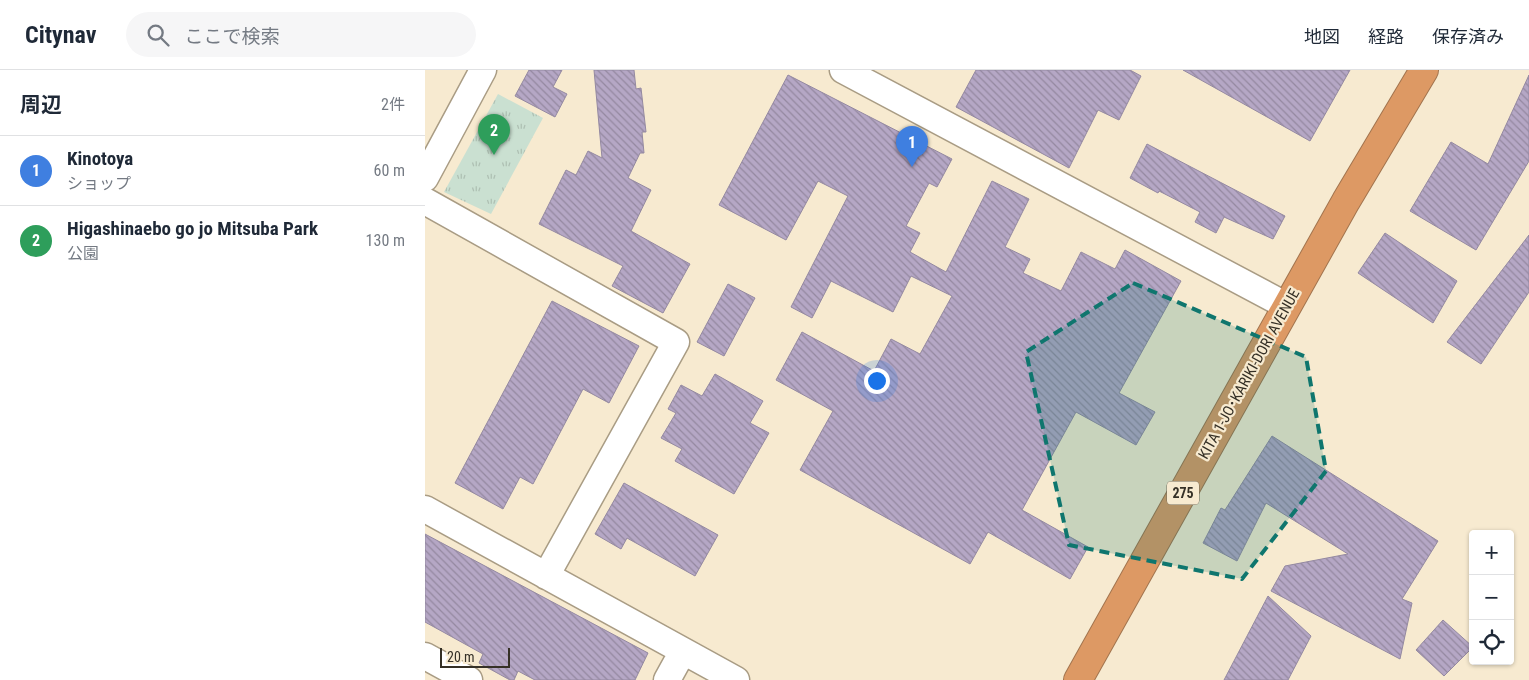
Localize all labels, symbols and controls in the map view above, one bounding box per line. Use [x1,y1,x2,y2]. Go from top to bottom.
search box [126,12,476,57]
text: Citynav [25,21,96,49]
icon: search [144,21,172,49]
text: ここで検索 [184,25,280,48]
text: 地図 [1304,26,1340,47]
text: 経路 [1368,26,1404,47]
text: 保存済み [1432,26,1504,47]
text: 周辺 [20,93,62,117]
text: 2件 [381,95,405,114]
pin: 2 [478,114,510,155]
pin: 1 [896,126,928,167]
text: Kinotoya [67,147,133,170]
text: 1 [32,161,40,180]
text: 60 m [373,161,405,180]
text: ショップ [67,174,131,193]
text: Higashinaebo go jo Mitsuba Park [67,217,318,240]
text: 2 [32,231,40,250]
text: 130 m [366,231,405,250]
text: 公園 [67,244,99,263]
street label: KITA 1-JO･KARIKI-DORI AVENUE [1195,286,1303,462]
your location [864,368,890,394]
road number: 275 [1167,482,1199,504]
map controls [1469,530,1514,665]
button: + [1469,530,1514,575]
button: − [1469,575,1514,620]
button: locate [1469,620,1514,665]
scale bar [440,645,510,668]
text: 20 m [447,649,475,665]

